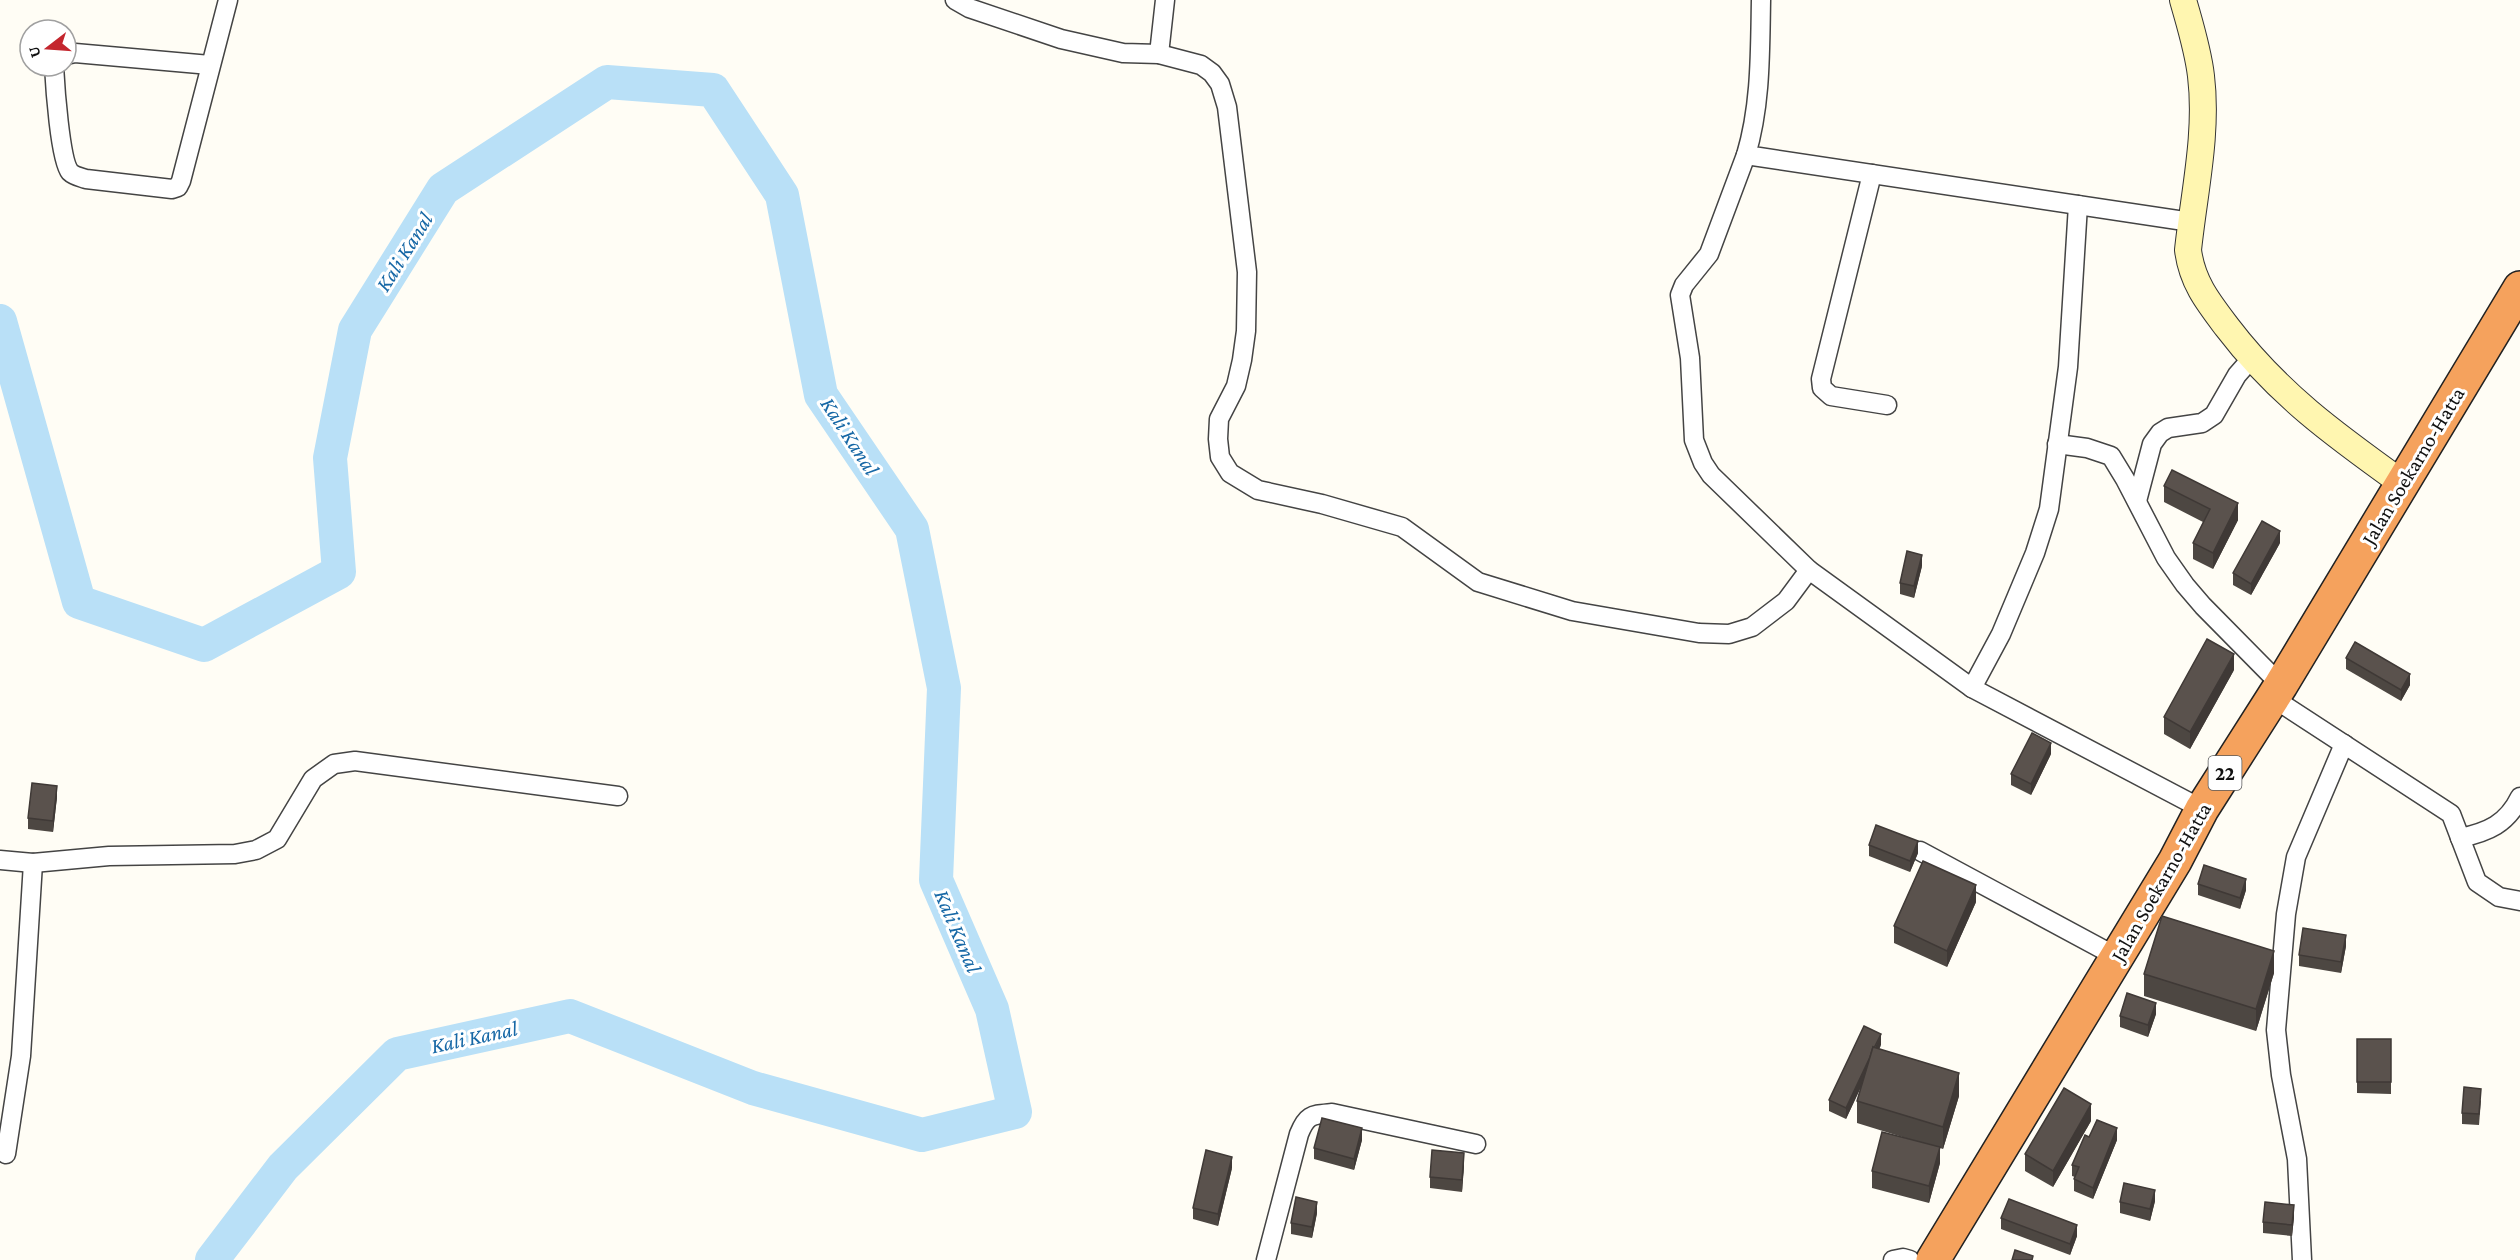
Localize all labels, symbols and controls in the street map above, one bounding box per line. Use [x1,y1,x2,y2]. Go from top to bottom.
north arrow [18,18,78,78]
text: U [24,44,44,60]
water label: Kali Kanal [370,208,438,296]
street label: Jalan Soekarno-Hatta [2355,383,2470,551]
water label: Kali Kanal [816,392,885,480]
road number: 22 [2208,756,2242,790]
street label: Jalan Soekarno-Hatta [2105,798,2216,968]
water label: Kali Kanal [929,886,987,977]
water label: Kali Kanal [428,1016,520,1058]

